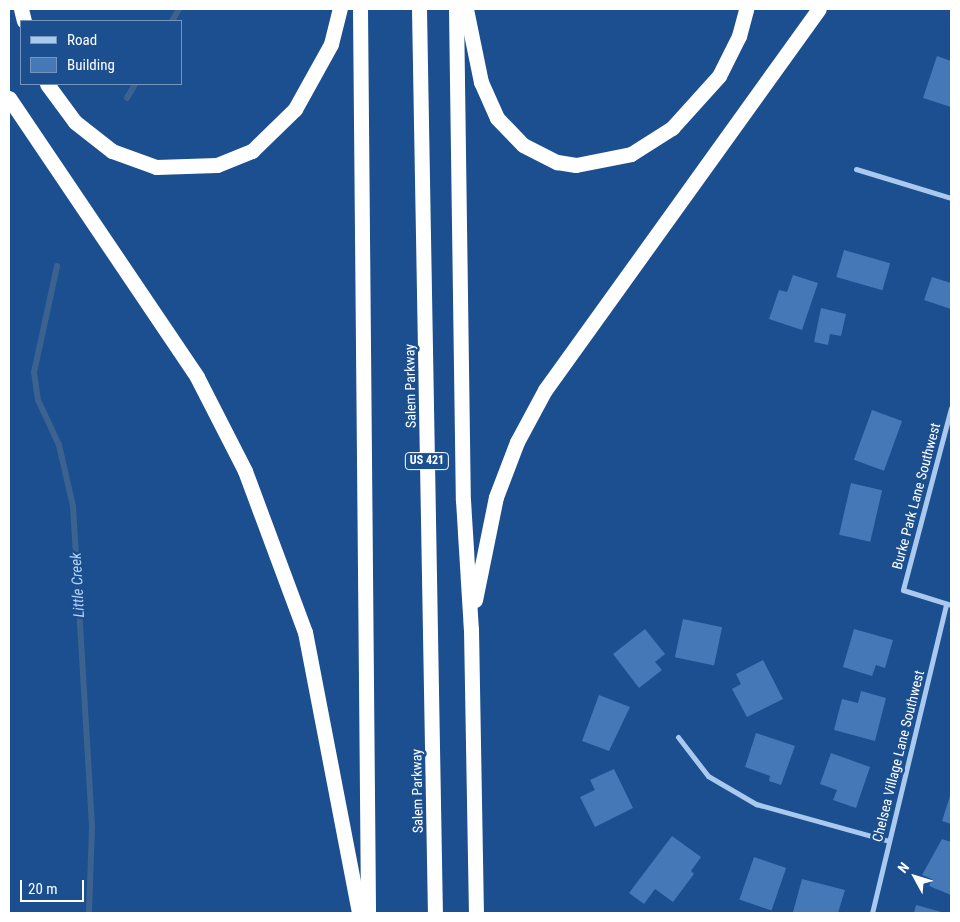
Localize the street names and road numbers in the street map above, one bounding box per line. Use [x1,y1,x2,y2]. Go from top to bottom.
street label: Salem Parkway [401,344,419,428]
street label: Burke Park Lane Southwest [888,421,944,571]
road number: US 421 [404,452,450,471]
street label: Chelsea Village Lane Southwest [869,668,927,844]
street label: Salem Parkway [408,749,426,833]

